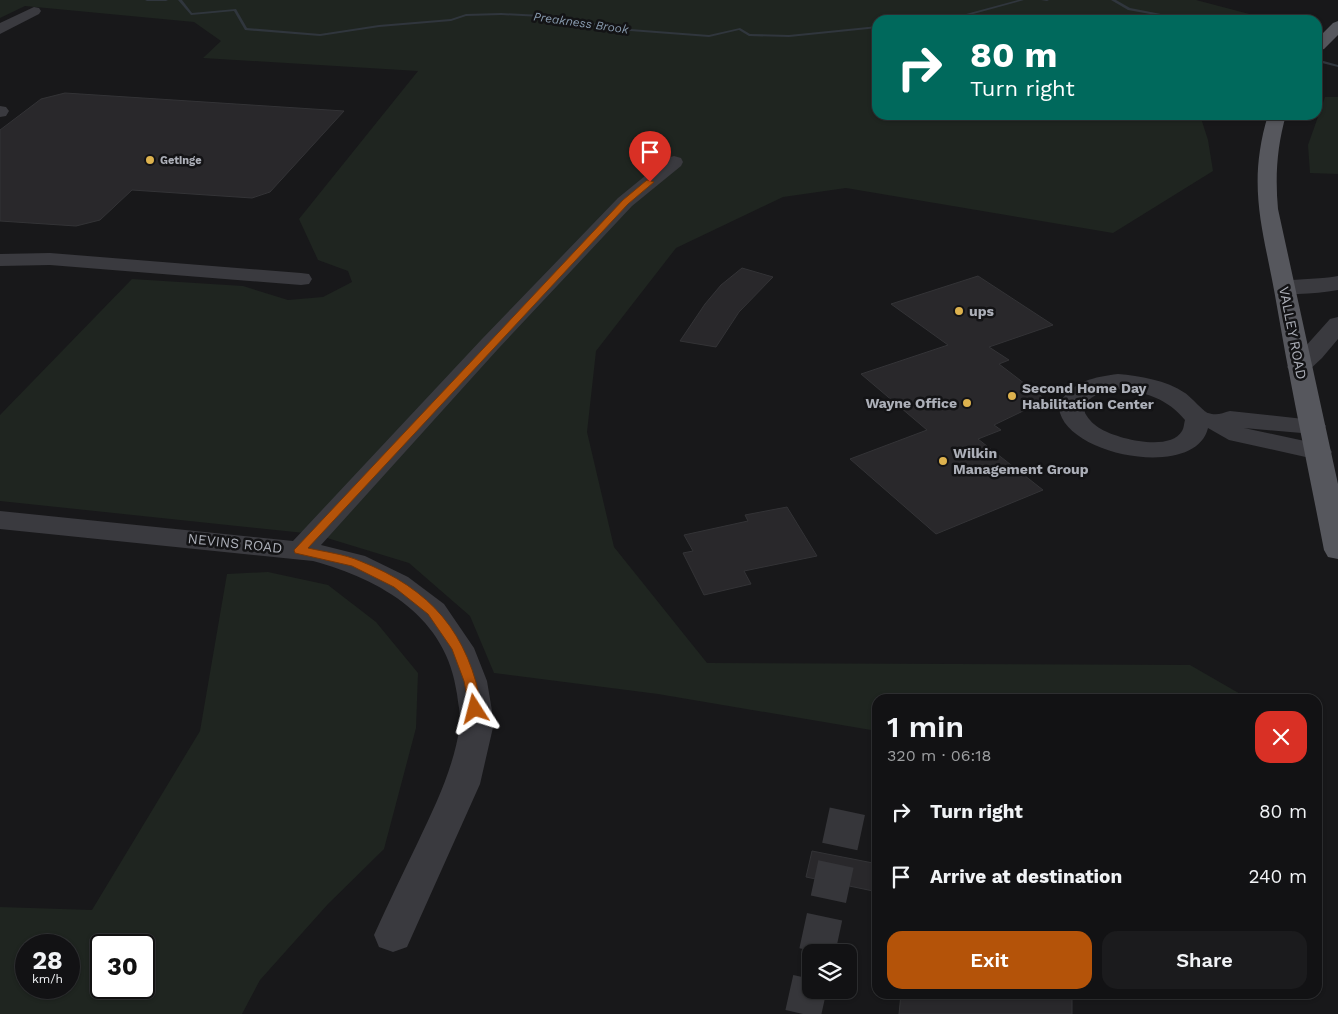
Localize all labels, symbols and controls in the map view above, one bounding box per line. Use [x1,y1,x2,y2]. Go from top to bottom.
water label: Preakness Brook [533,9,630,37]
text: 80 m [970,34,1057,76]
icon: right [887,35,952,100]
text: Turn right [970,76,1075,101]
pin [629,131,671,182]
icon: arrive [636,138,664,166]
marker: Getinge [144,154,156,166]
place label: Getinge [160,154,202,167]
street label: VALLEY ROAD [1276,285,1310,381]
place label: ups [969,303,994,319]
marker: ups [953,305,965,317]
place label: Second Home Day Habilitation Center [1022,380,1154,412]
marker: Second Home Day Habilitation Center [1006,390,1018,402]
place label: Wayne Office [865,395,957,411]
marker: Wayne Office [961,397,973,409]
place label: Wilkin Management Group [953,445,1089,477]
marker: Wilkin Management Group [937,455,949,467]
street label: NEVINS ROAD [187,530,283,556]
position arrow [448,682,500,734]
text: 1 min [887,709,964,744]
button: close [1255,711,1307,763]
text: 320 m · 06:18 [887,746,991,765]
icon: right [887,798,915,826]
text: Turn right [930,800,1023,823]
text: 80 m [1259,800,1307,823]
icon: arrive [887,863,915,891]
text: Arrive at destination [930,865,1122,888]
text: 240 m [1248,865,1307,888]
button: Exit [887,931,1092,989]
button: Share [1102,931,1307,989]
speed limit sign: 30 [90,934,155,999]
map controls [802,944,857,999]
button: layers [802,944,857,999]
text: 28 [32,946,63,975]
text: km/h [32,972,63,986]

